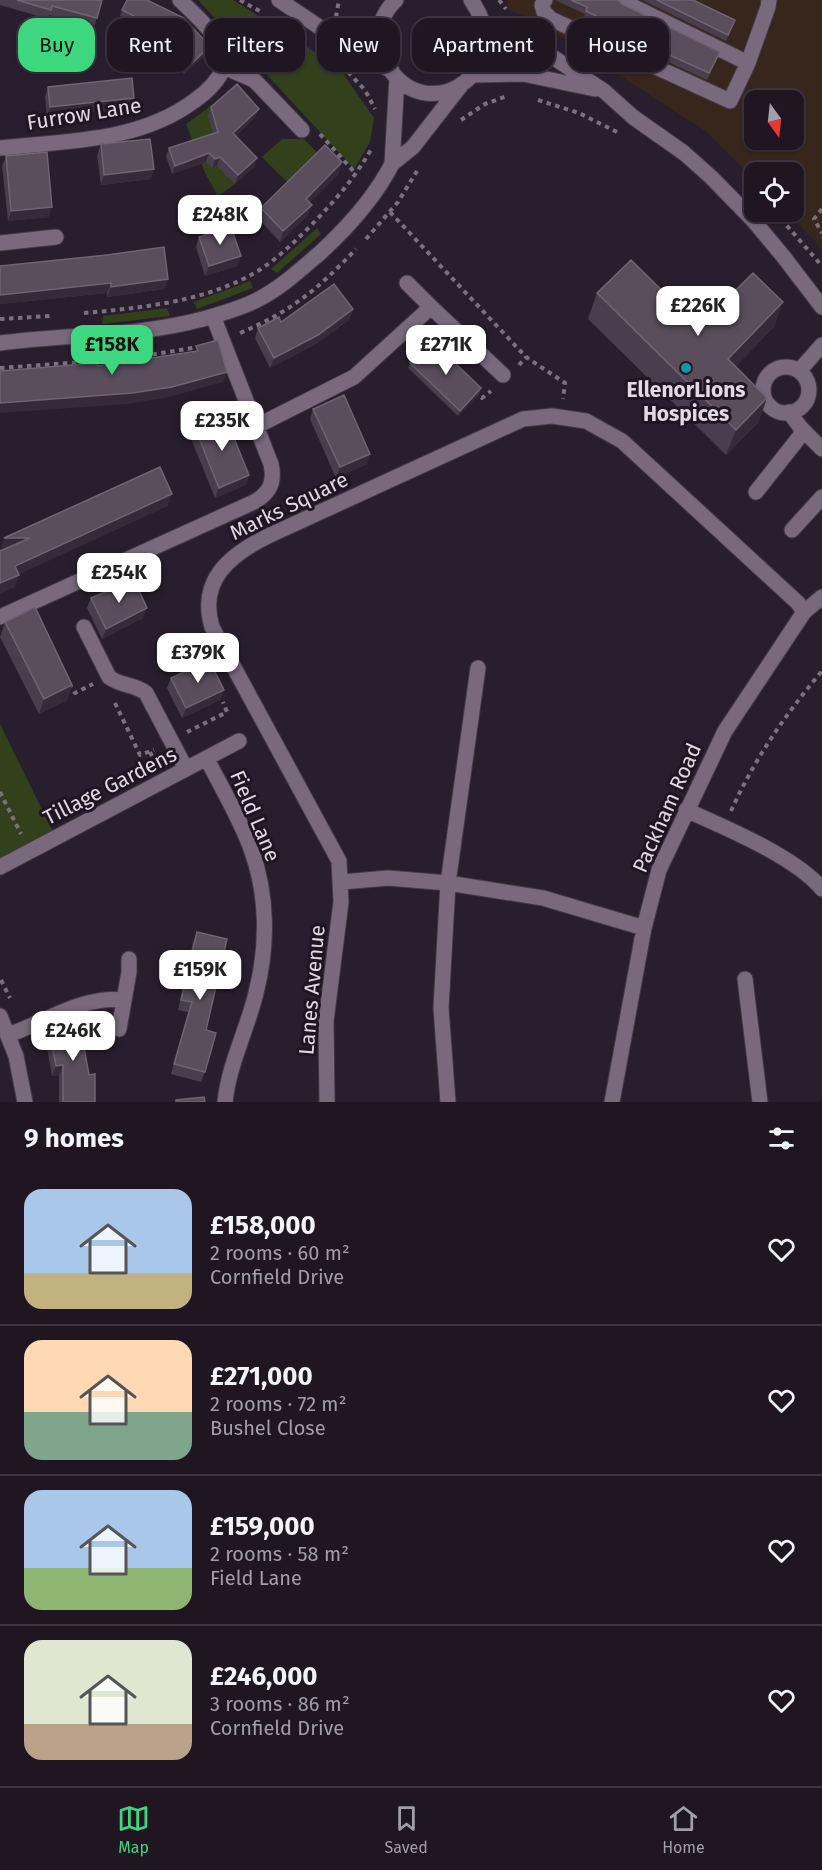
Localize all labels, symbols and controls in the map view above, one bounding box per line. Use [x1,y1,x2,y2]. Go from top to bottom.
chip: Buy [18,18,95,72]
chip: Rent [107,18,193,72]
chip: Filters [205,18,305,72]
chip: New [317,18,400,72]
chip: Apartment [412,18,555,72]
chip: House [567,18,669,72]
north arrow [744,90,804,150]
map controls [744,90,804,222]
street label: Furrow Lane [25,92,143,136]
button: locate [744,162,804,222]
pin: £248K [178,195,262,246]
text: £248K [192,202,248,226]
pin: £226K [656,286,740,337]
text: £226K [670,293,726,317]
pin: £158K [70,325,154,376]
pin: £271K [404,325,488,376]
text: £158K [85,332,139,356]
text: £271K [420,332,472,356]
marker: EllenorLions Hospices [679,361,693,375]
place label: EllenorLions Hospices [627,377,745,427]
pin: £235K [180,401,264,452]
text: £235K [195,408,249,432]
street label: Marks Square [226,466,352,546]
pin: £254K [77,553,161,604]
text: £254K [91,560,147,584]
pin: £379K [156,633,240,684]
text: £379K [171,640,225,664]
street label: Packham Road [627,739,707,877]
street label: Tillage Gardens [39,741,181,831]
street label: Field Lane [224,766,286,866]
street label: Lanes Avenue [293,924,331,1056]
pin: £159K [158,950,242,1001]
text: £159K [173,957,227,981]
pin: £246K [31,1011,115,1062]
text: £246K [45,1018,101,1042]
icon: filters [765,1122,798,1155]
text: 9 homes [24,1123,124,1154]
text: £158,000 [210,1210,316,1241]
icon: home [72,1213,144,1285]
icon: heart [765,1233,798,1266]
text: 2 rooms · 60 m² [210,1241,350,1265]
text: Cornfield Drive [210,1265,344,1289]
text: £271,000 [210,1361,313,1392]
icon: home [72,1364,144,1436]
icon: heart [765,1384,798,1417]
text: 2 rooms · 72 m² [210,1392,346,1416]
text: Bushel Close [210,1416,326,1440]
text: £159,000 [210,1511,315,1542]
icon: home [72,1514,144,1586]
icon: heart [765,1534,798,1567]
text: 2 rooms · 58 m² [210,1542,349,1566]
text: Field Lane [210,1566,302,1590]
text: £246,000 [210,1661,318,1692]
icon: home [72,1664,144,1736]
icon: heart [765,1684,798,1717]
text: 3 rooms · 86 m² [210,1692,350,1716]
text: Cornfield Drive [210,1716,344,1740]
tab: Map [117,1802,150,1857]
tab: Saved [385,1802,428,1857]
tab: Home [662,1802,705,1857]

